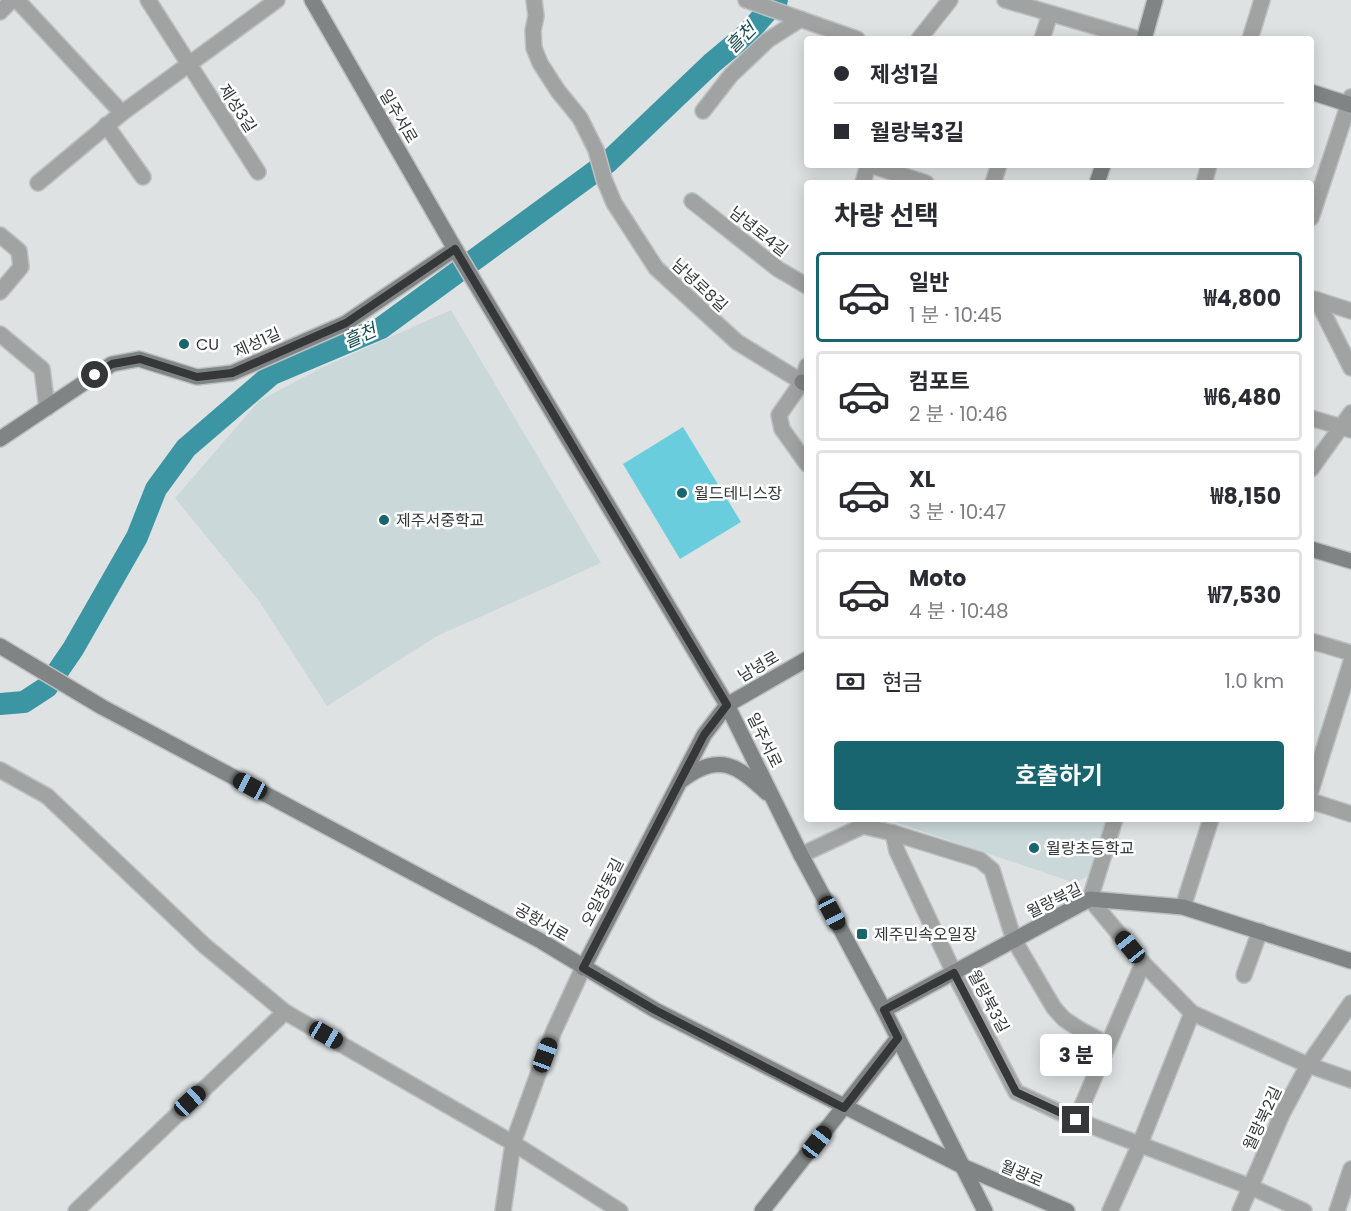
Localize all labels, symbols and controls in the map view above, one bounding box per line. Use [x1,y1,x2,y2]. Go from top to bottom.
water label: 흘천 [720,15,763,58]
text: 제성1길 [870,59,939,90]
street label: 제성3길 [213,80,262,137]
street label: 일주서로 [374,85,423,148]
text: 월랑북3길 [870,117,964,148]
text: 차량 선택 [834,197,939,234]
street label: 남녕로4길 [724,201,793,262]
street label: 남녕로8길 [667,253,733,317]
text: 일반 [909,267,949,298]
icon: car [837,270,891,324]
text: ₩4,800 [1204,283,1281,314]
text: 1 분 · 10:45 [909,301,1002,329]
water label: 흘천 [340,316,382,354]
street label: 제성1길 [230,322,284,363]
place label: CU [196,333,219,356]
marker: CU [177,337,191,351]
route start [81,361,108,388]
text: 컴포트 [909,366,970,397]
icon: car [837,369,891,423]
text: ₩6,480 [1204,382,1281,413]
text: 2 분 · 10:46 [909,400,1008,428]
text: XL [909,464,935,495]
icon: car [837,468,891,522]
text: ₩8,150 [1211,481,1281,512]
place label: 월드테니스장 [694,482,783,505]
marker: 월드테니스장 [675,486,689,500]
text: 3 분 · 10:47 [909,498,1006,526]
place label: 제주서중학교 [396,509,484,532]
marker: 제주서중학교 [377,513,391,527]
text: Moto [909,563,966,594]
icon: car [837,567,891,621]
text: ₩7,530 [1208,580,1281,611]
text: 4 분 · 10:48 [909,597,1009,625]
street label: 남녕로 [733,645,783,687]
icon: cash [834,665,867,698]
text: 현금 [882,667,922,698]
text: 1.0 km [1225,667,1284,695]
street label: 일주서로 [741,709,788,772]
button: 호출하기 [834,741,1284,810]
car [230,770,270,802]
place label: 월랑초등학교 [1046,837,1134,860]
marker: 월랑초등학교 [1027,841,1041,855]
street label: 오일장동길 [575,854,629,930]
street label: 월랑북길 [1023,877,1086,924]
car [816,893,848,933]
street label: 공항서로 [510,898,573,947]
place label: 제주민속오일장 [874,923,977,946]
marker: 제주민속오일장 [855,927,869,941]
car [1112,927,1148,967]
street label: 월랑북3길 [962,966,1015,1037]
car [306,1018,346,1052]
callout: 3 분 [1040,1033,1112,1075]
car [530,1035,560,1075]
text: 3 분 [1059,1041,1093,1069]
car [171,1082,209,1120]
street label: 월랑북2길 [1238,1082,1287,1154]
route end [1062,1106,1089,1133]
car [799,1122,835,1162]
street label: 월광로 [997,1154,1047,1193]

